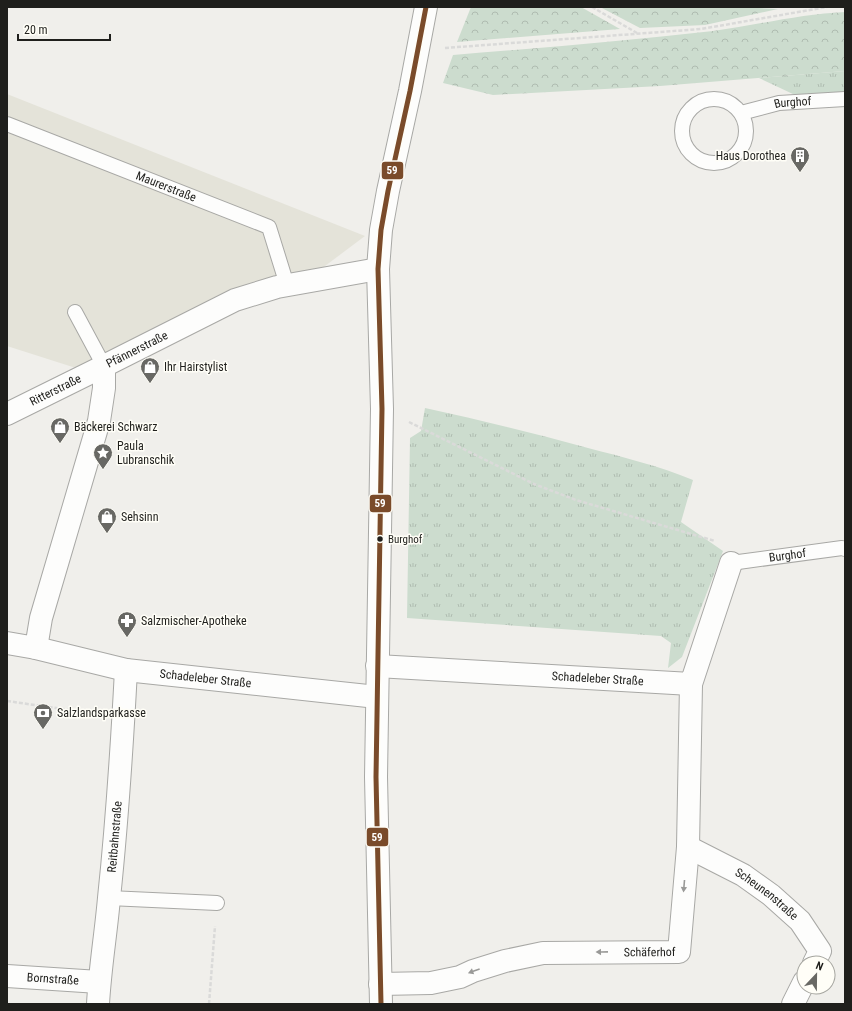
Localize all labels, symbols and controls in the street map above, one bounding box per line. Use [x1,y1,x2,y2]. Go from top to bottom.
scale bar [18,16,110,42]
text: 20 m [24,23,48,37]
street label: Burghof [772,94,812,111]
building icon: Haus Dorothea [789,145,811,173]
place label: Haus Dorothea [716,149,786,163]
line badge: 59 [381,161,404,180]
text: 59 [386,164,398,177]
street label: Maurerstraße [134,168,199,205]
street label: Pfännerstraße [104,328,170,371]
shop icon: Ihr Hairstylist [139,356,161,384]
place label: Ihr Hairstylist [164,360,228,374]
street label: Ritterstraße [27,371,84,409]
shop icon: Bäckerei Schwarz [49,416,71,444]
place label: Bäckerei Schwarz [74,420,157,434]
place label: Paula Lubranschik [117,439,175,467]
place icon: Paula Lubranschik [92,442,114,470]
line badge: 59 [369,494,392,513]
text: 59 [374,497,386,510]
shop icon: Sehsinn [96,506,118,534]
place label: Sehsinn [121,510,159,524]
place label: Burghof [388,533,423,546]
marker: Burghof [375,534,385,544]
street label: Burghof [768,546,807,565]
pharmacy icon: Salzmischer-Apotheke [116,610,138,638]
place label: Salzmischer-Apotheke [141,614,247,628]
street label: Schadeleber Straße [159,667,252,690]
street label: Schadeleber Straße [551,669,644,688]
bank icon: Salzlandsparkasse [32,702,54,730]
place label: Salzlandsparkasse [57,706,146,720]
street label: Reitbahnstraße [105,800,125,873]
line badge: 59 [366,827,389,847]
text: 59 [371,831,383,844]
street label: Scheunenstraße [733,865,801,923]
one-way arrow [681,880,688,892]
street label: Schäferhof [624,945,676,959]
one-way arrow [595,949,608,955]
north arrow [796,955,836,995]
text: N [814,959,825,974]
one-way arrow [468,969,480,975]
street label: Bornstraße [26,970,80,988]

